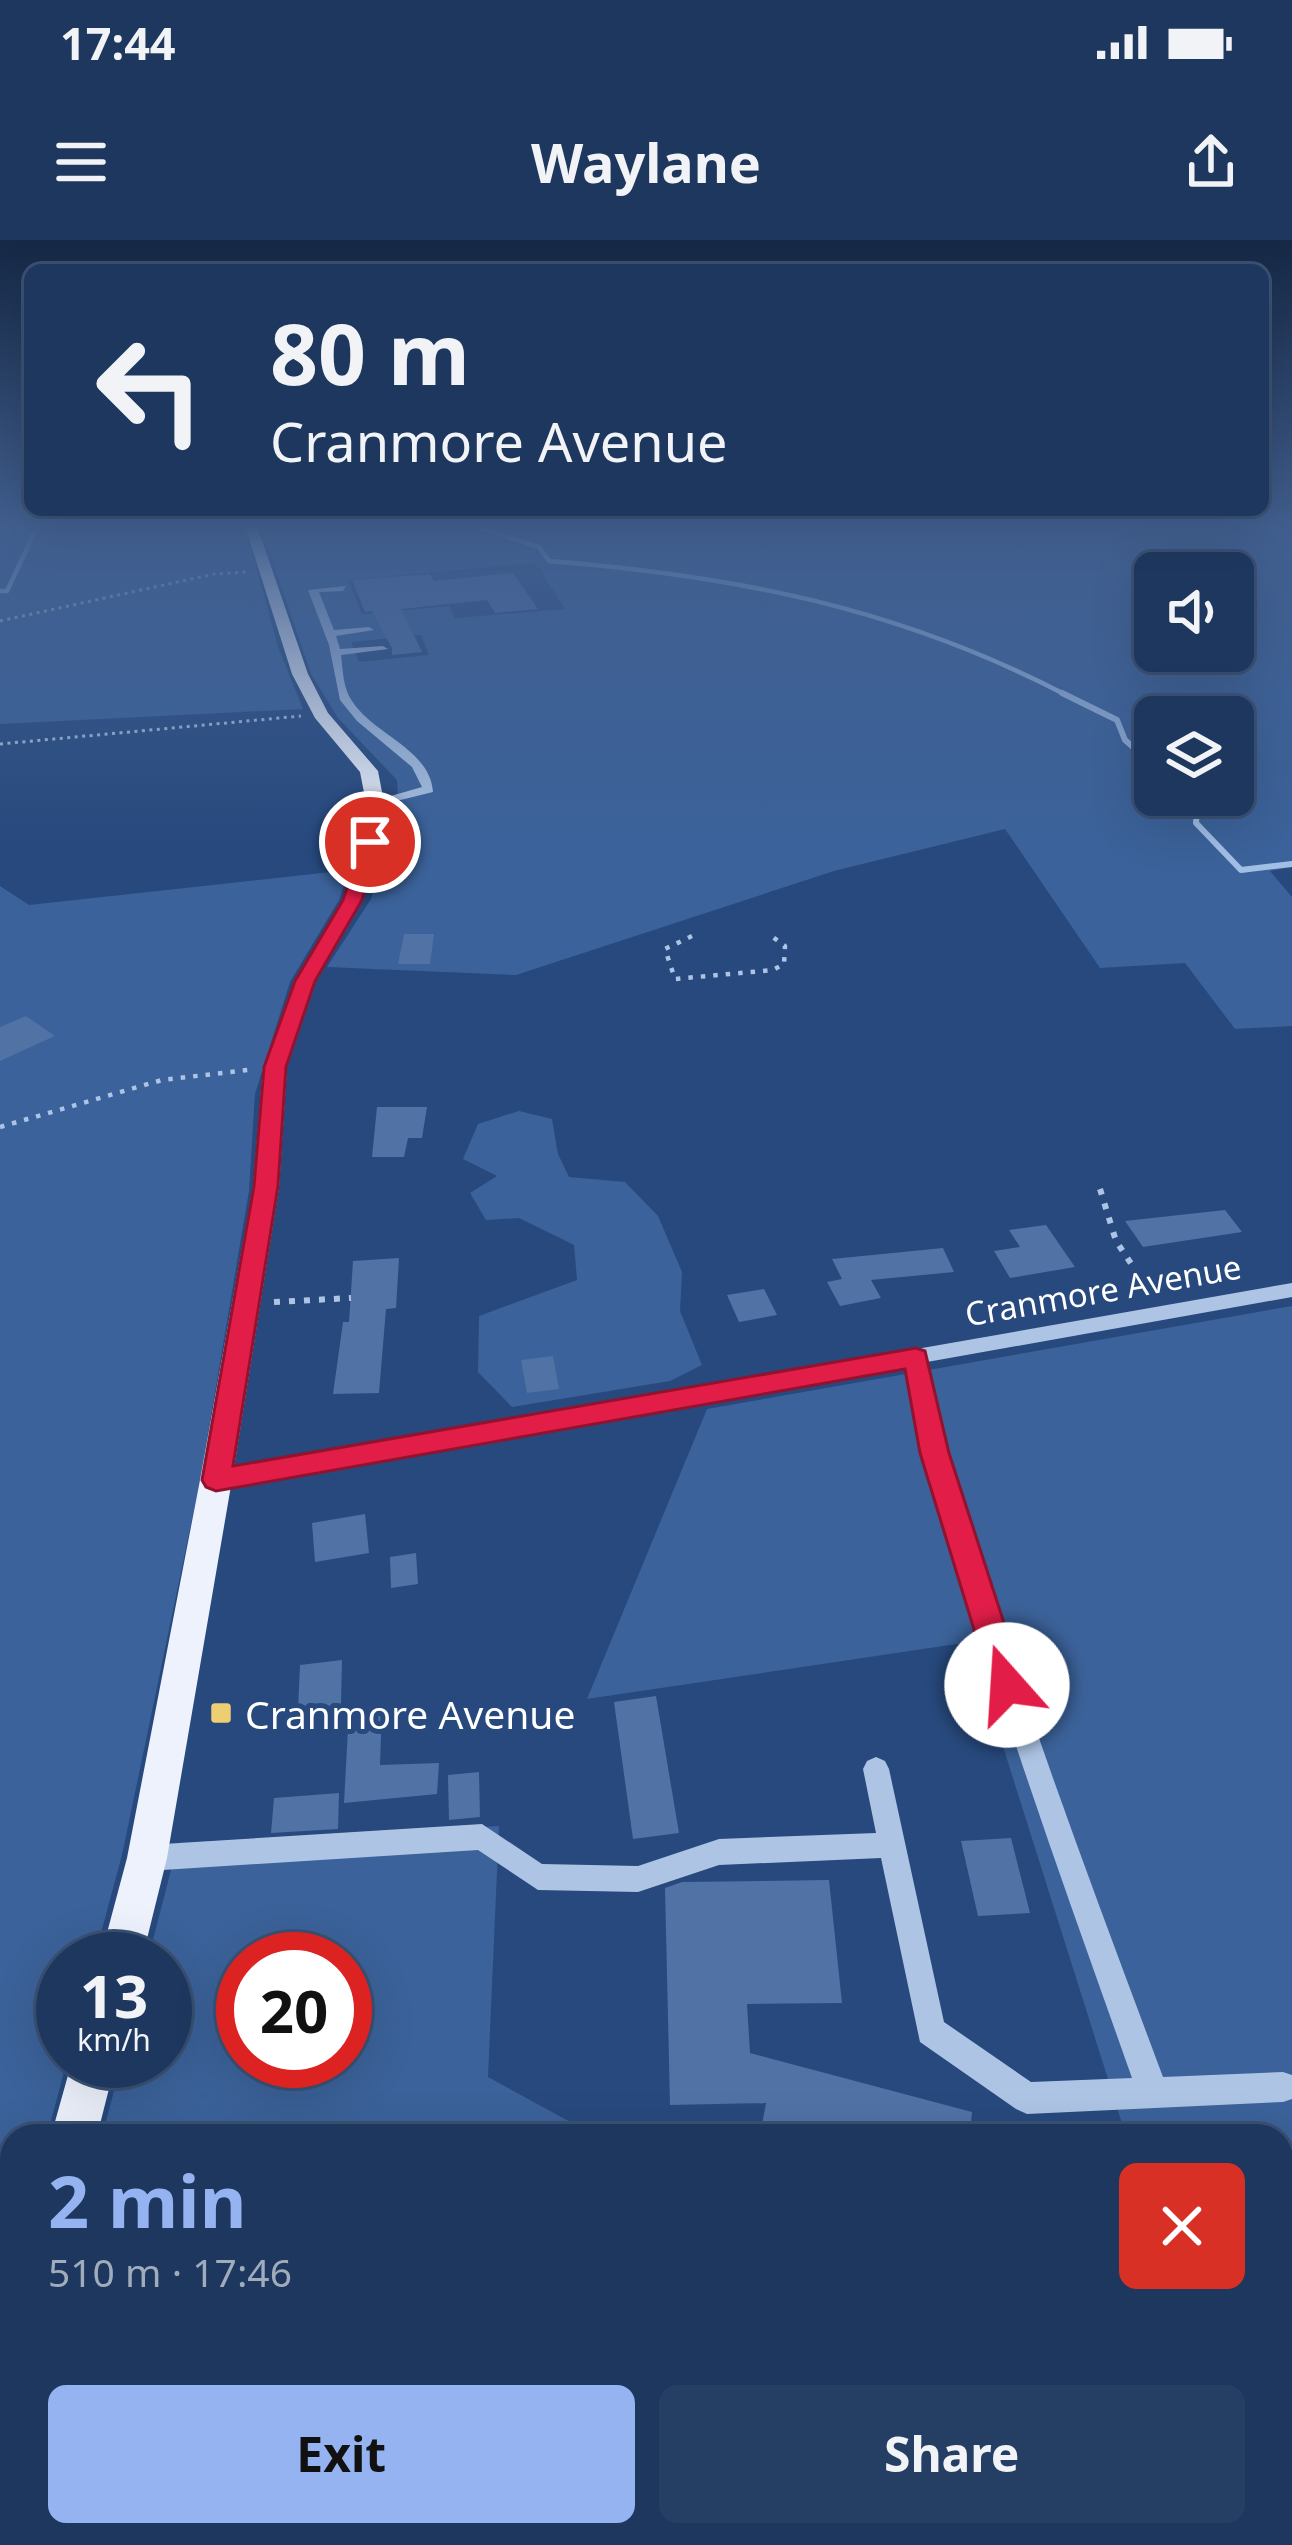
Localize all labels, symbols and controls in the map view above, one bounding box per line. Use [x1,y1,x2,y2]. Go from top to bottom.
text: 17:44 [60,12,176,73]
text: Waylane [531,125,761,199]
icon: menu [48,129,114,195]
icon: share [1178,129,1244,195]
text: 80 m [270,295,470,410]
icon: left [72,312,228,468]
text: Cranmore Avenue [270,404,728,478]
map controls [1134,552,1254,816]
button: sound [1134,552,1254,672]
button: layers [1134,696,1254,816]
pin [319,791,421,893]
icon: arrive [337,809,403,875]
street label: Cranmore Avenue [961,1244,1245,1336]
position arrow [944,1622,1070,1748]
place label: Cranmore Avenue [245,1687,575,1740]
marker: Cranmore Avenue [208,1700,234,1726]
speed limit sign: 20 [216,1932,372,2088]
text: 13 [80,1954,148,2036]
text: km/h [77,2019,151,2060]
text: 2 min [48,2151,246,2249]
button: close [1119,2163,1245,2289]
text: 510 m · 17:46 [48,2245,292,2298]
button: Exit [48,2385,635,2523]
button: Share [659,2385,1245,2523]

